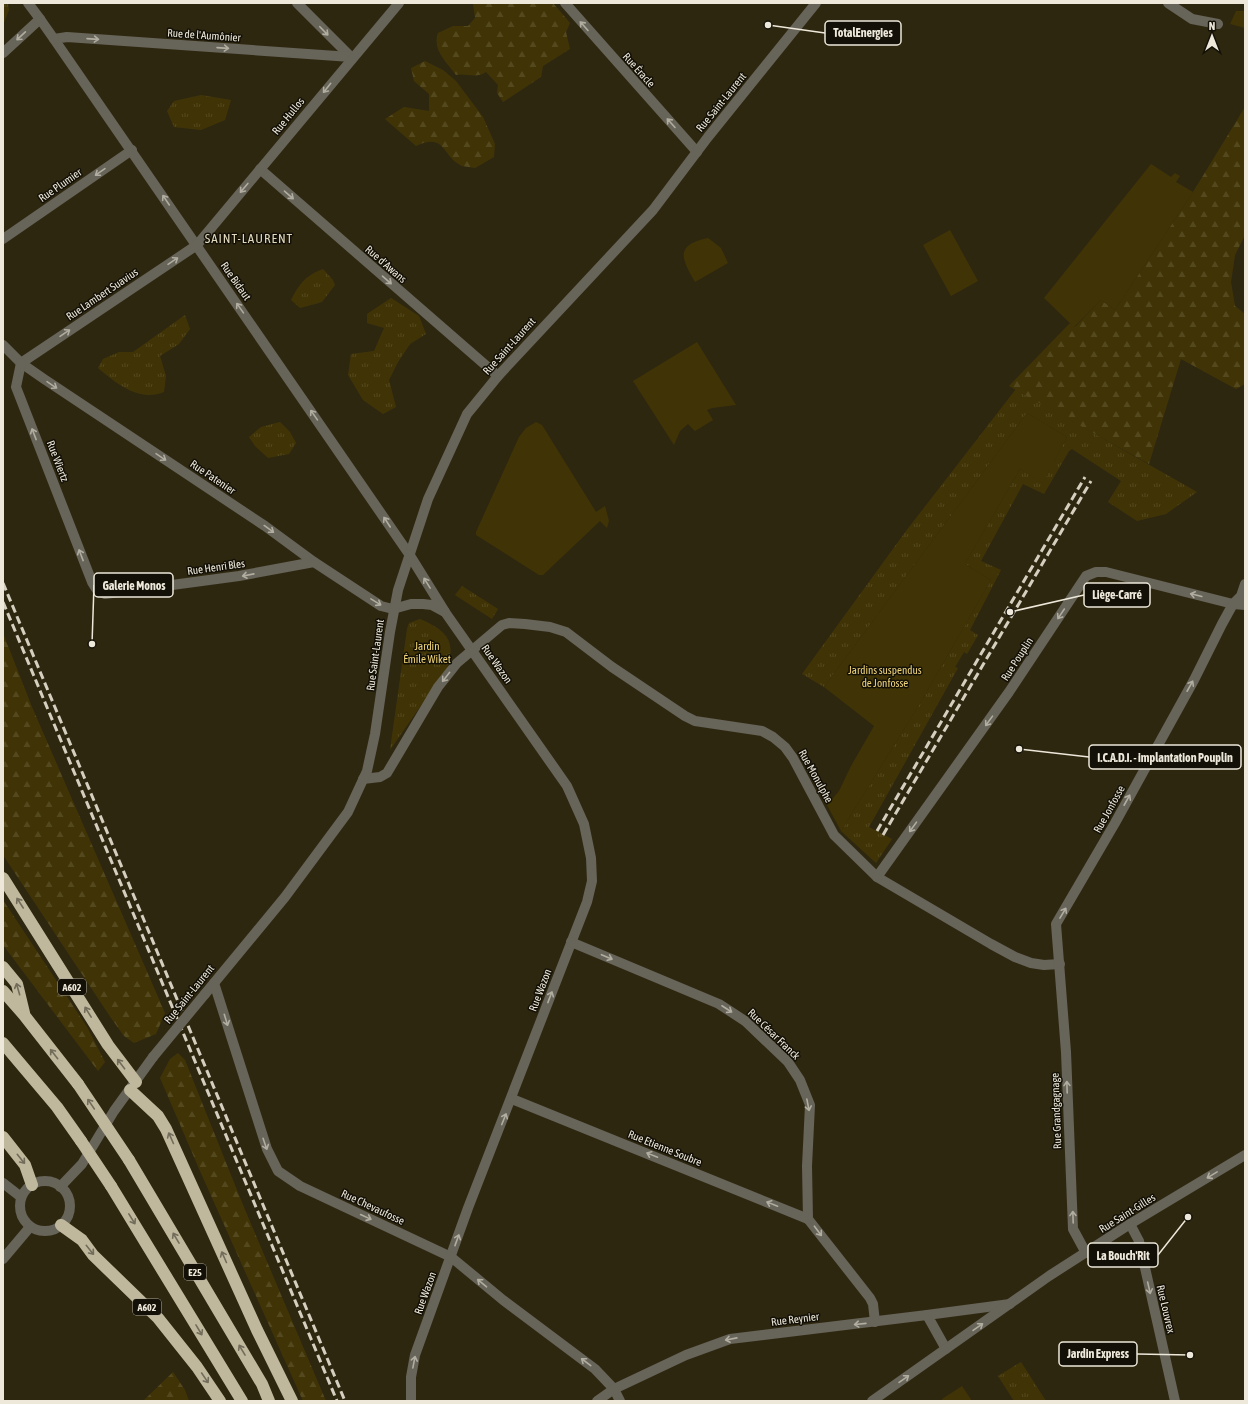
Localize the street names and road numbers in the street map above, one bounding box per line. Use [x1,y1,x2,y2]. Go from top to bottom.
street label: Rue de l'Aumônier [167,26,242,44]
street label: Rue Éracle [620,50,658,90]
street label: Rue Saint-Laurent [694,70,748,134]
street label: Rue Hullos [270,95,307,137]
street label: Rue Plumier [36,165,84,204]
street label: Rue d'Awans [363,243,409,285]
street label: Rue Bidaut [219,260,253,302]
street label: Rue Lambert Suavius [64,265,140,322]
street label: Rue Saint-Laurent [480,315,538,377]
street label: Rue Wiertz [45,439,71,483]
street label: Rue Patenier [188,458,238,497]
street label: Rue Henri Bles [186,557,246,577]
street label: Rue Saint-Laurent [364,618,386,692]
street label: Rue Pouplin [999,635,1035,683]
street label: Rue Wazon [479,642,515,686]
street label: Rue Monulphe [796,747,836,805]
street label: Rue Jonfosse [1091,783,1127,835]
street label: Rue Saint-Laurent [162,962,216,1026]
street label: Rue Wazon [526,967,554,1013]
road number: A602 [58,979,86,995]
street label: Rue César Franck [746,1006,803,1062]
street label: Rue Grandgagnage [1049,1073,1063,1149]
street label: Rue Etienne Soubre [626,1128,704,1168]
street label: Rue Chevaufosse [340,1187,406,1227]
street label: Rue Saint-Gilles [1097,1191,1157,1235]
road number: E25 [184,1264,206,1280]
street label: Rue Wazon [412,1270,438,1316]
street label: Rue Louvrex [1155,1284,1177,1335]
road number: A602 [133,1299,161,1315]
street label: Rue Reynier [770,1310,820,1328]

